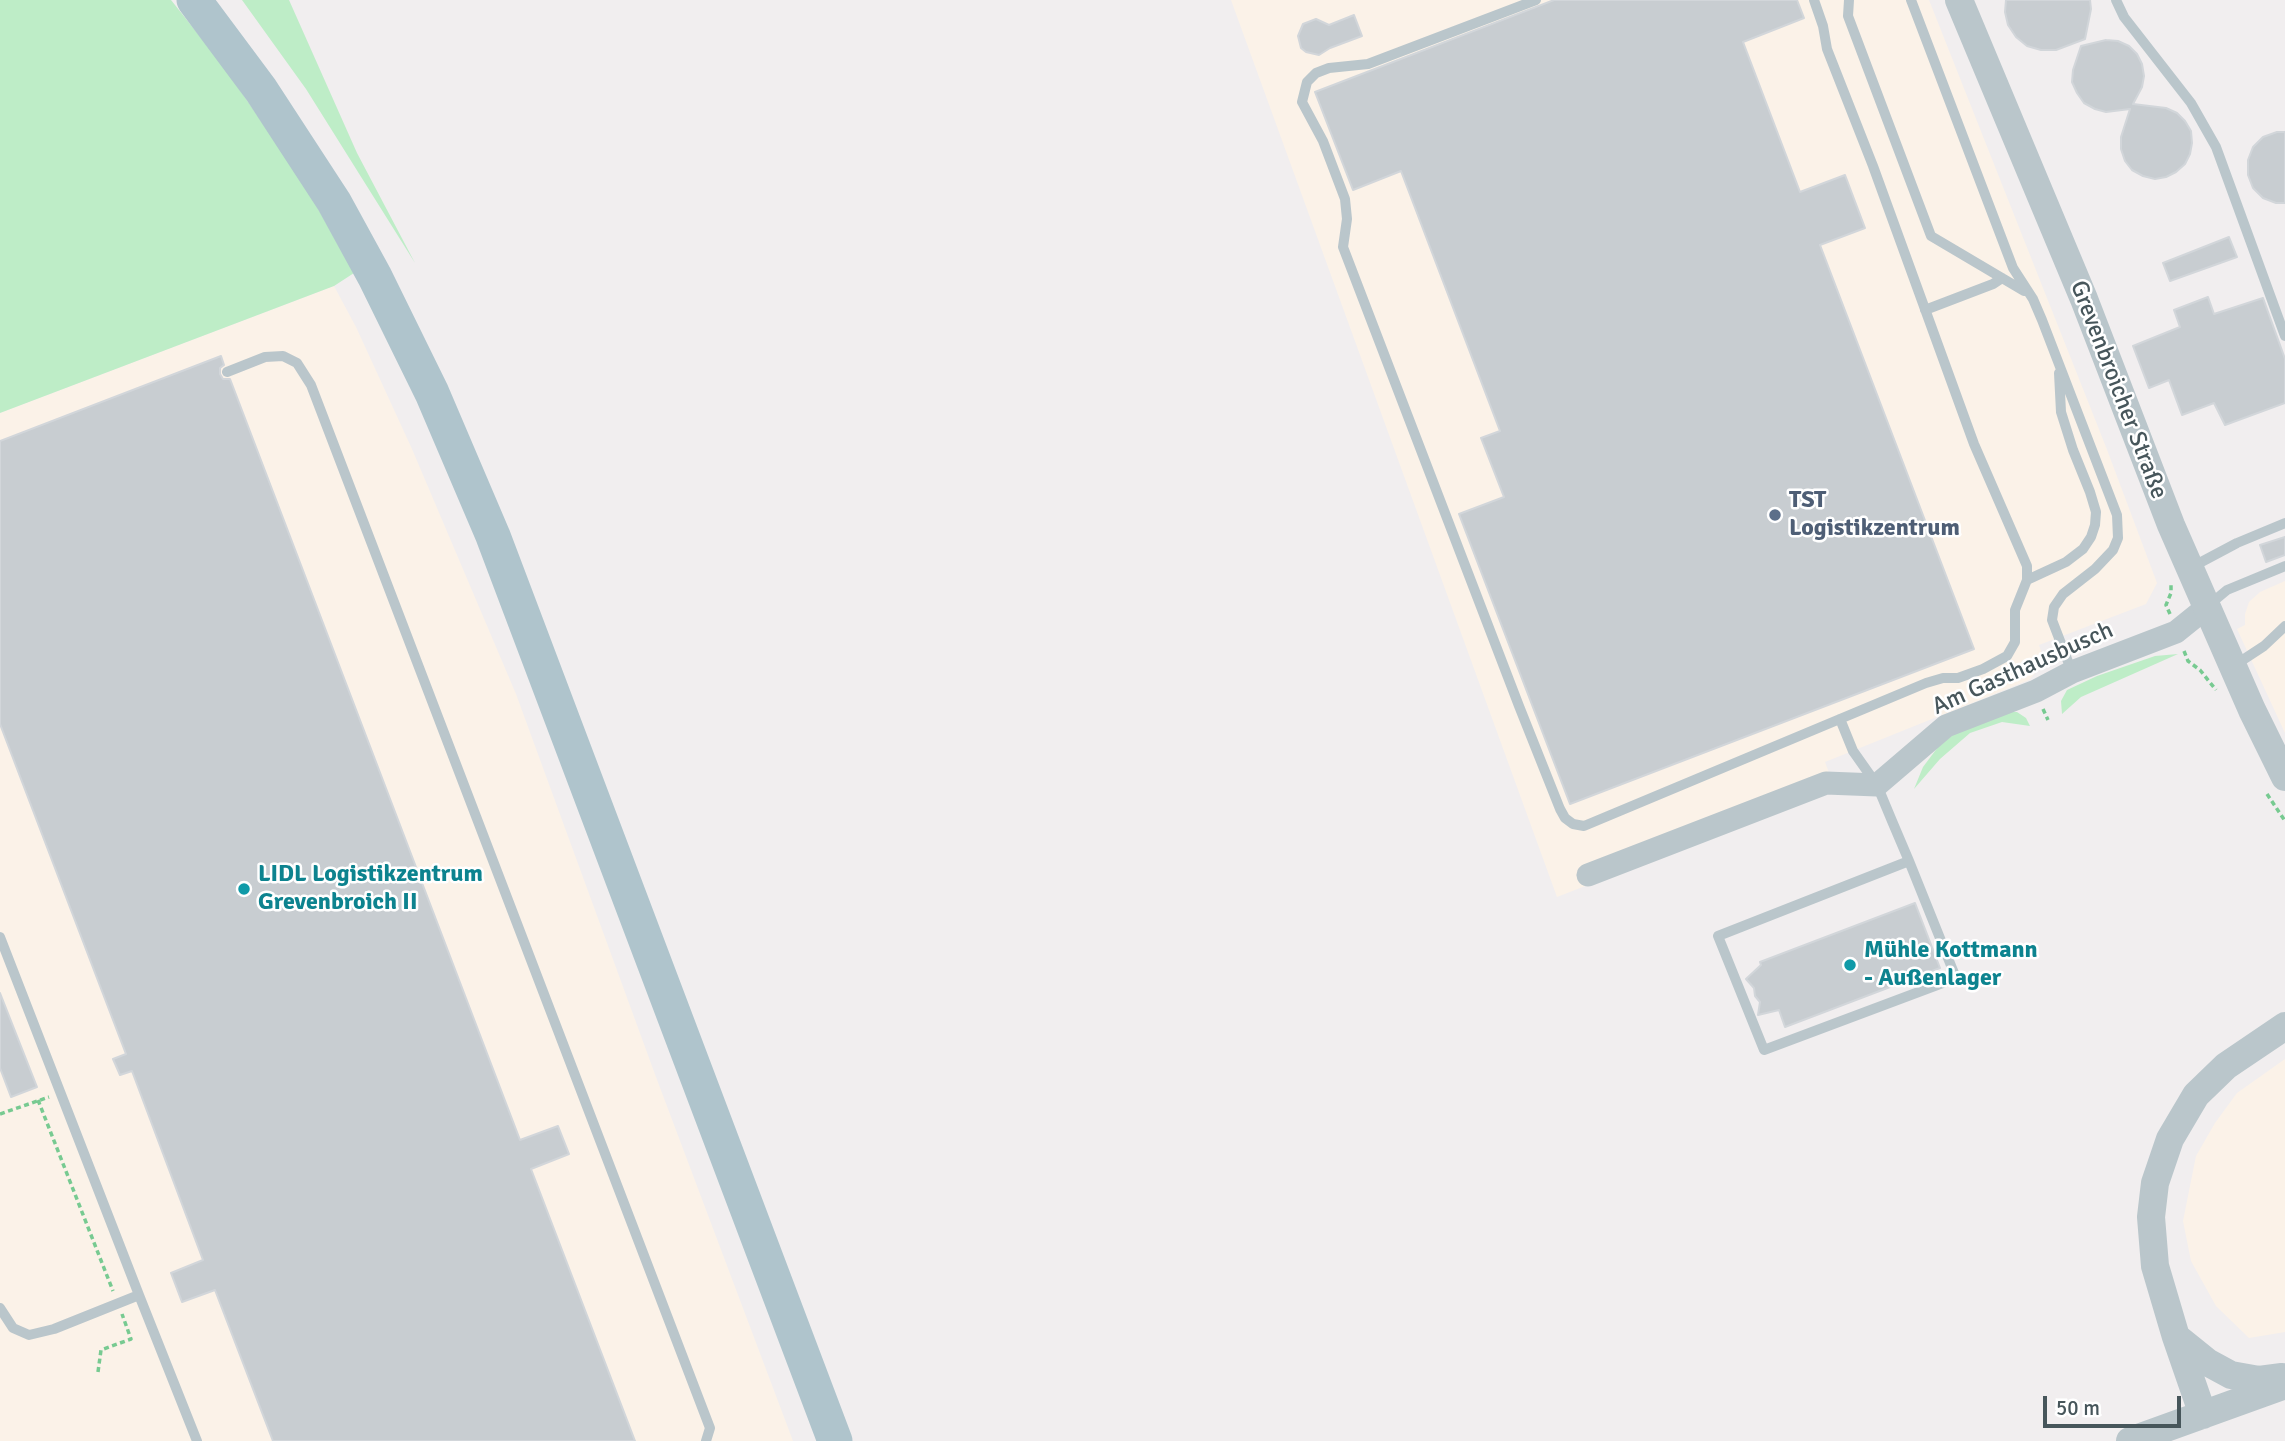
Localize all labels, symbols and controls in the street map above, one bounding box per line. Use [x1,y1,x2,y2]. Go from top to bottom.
street label: Grevenbroicher Straße [2063,277,2173,503]
place label: TST Logistikzentrum [1789,487,1960,543]
marker: TST Logistikzentrum [1767,507,1783,523]
street label: Am Gasthausbusch [1928,616,2118,722]
place label: LIDL Logistikzentrum Grevenbroich II [258,861,483,917]
marker: LIDL Logistikzentrum Grevenbroich II [236,881,252,897]
place label: Mühle Kottmann - Außenlager [1864,937,2038,993]
marker: Mühle Kottmann - Außenlager [1842,957,1858,973]
scale bar [2047,1382,2185,1426]
text: 50 m [2056,1395,2100,1421]

